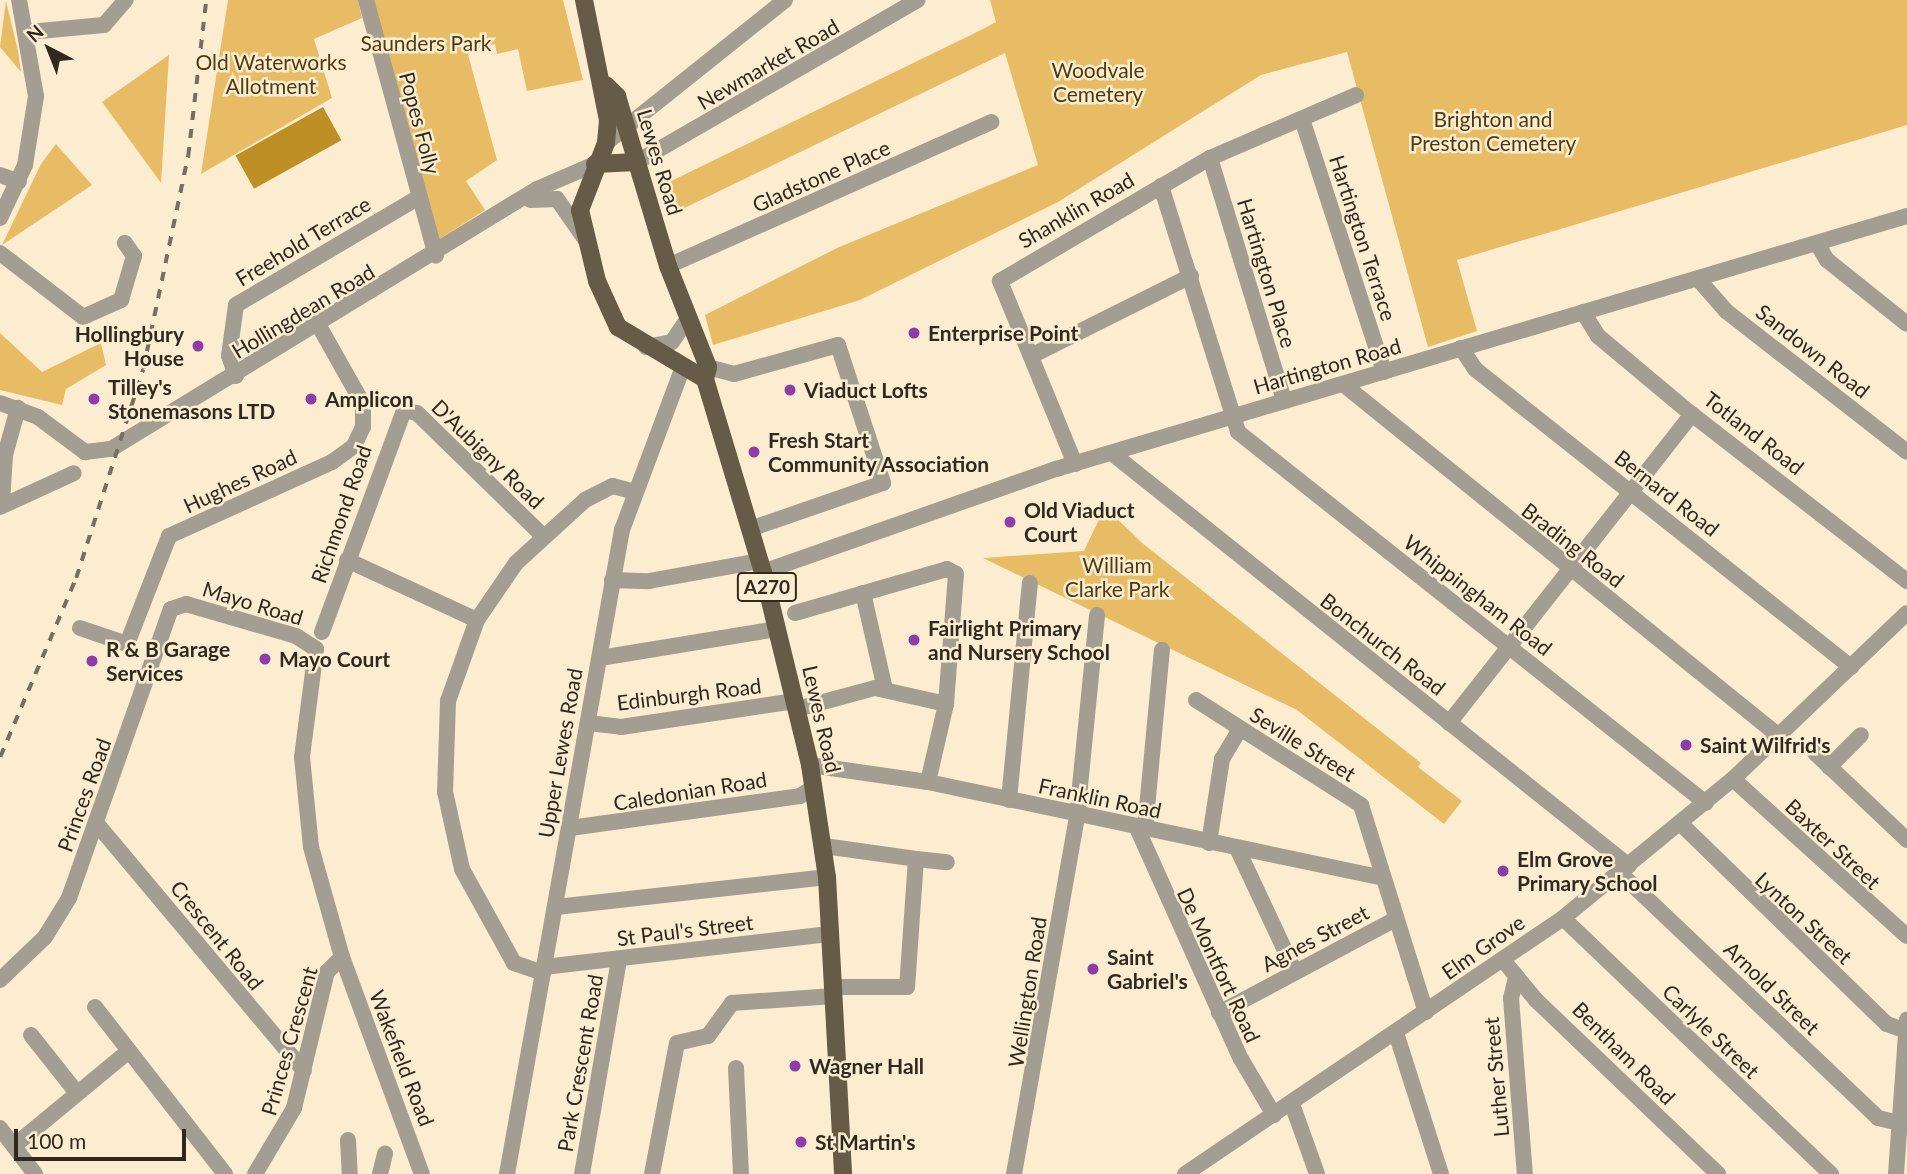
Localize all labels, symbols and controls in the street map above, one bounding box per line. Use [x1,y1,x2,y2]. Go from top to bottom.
street label: Newmarket Road [693,13,843,115]
north arrow [14,14,84,84]
text: N [21,20,48,46]
park label: Saunders Park [360,30,492,56]
park label: Old Waterworks Allotment [195,49,347,99]
park label: Woodvale Cemetery [1051,57,1145,107]
street label: Popes Folly [394,69,446,177]
street label: Lewes Road [632,106,688,218]
park label: Brighton and Preston Cemetery [1410,106,1576,156]
street label: Gladstone Place [748,134,894,218]
street label: Hartington Terrace [1324,152,1402,324]
street label: Shanklin Road [1014,167,1138,253]
street label: Freehold Terrace [231,191,375,291]
street label: Hartington Place [1232,195,1302,351]
street label: Hollingdean Road [227,258,379,364]
street label: Sandown Road [1751,299,1875,403]
place label: Enterprise Point [928,320,1078,346]
place label: Hollingbury House [75,321,184,371]
marker: Enterprise Point [906,325,922,341]
street label: Hartington Road [1250,333,1404,399]
marker: Hollingbury House [190,338,206,354]
place label: Tilley's Stonemasons LTD [108,374,275,424]
place label: Viaduct Lofts [804,377,928,403]
marker: Viaduct Lofts [782,382,798,398]
place label: Amplicon [325,386,413,412]
street label: Totland Road [1699,386,1809,480]
marker: Tilley's Stonemasons LTD [86,391,102,407]
marker: Amplicon [303,391,319,407]
street label: D'Aubigny Road [426,394,550,514]
place label: Fresh Start Community Association [768,427,990,477]
street label: Richmond Road [306,442,376,586]
street label: Hughes Road [179,444,301,518]
marker: Fresh Start Community Association [746,444,762,460]
street label: Bernard Road [1610,445,1724,541]
place label: Old Viaduct Court [1024,497,1135,547]
street label: Brading Road [1517,497,1629,593]
marker: Old Viaduct Court [1002,514,1018,530]
street label: Whippingham Road [1399,529,1557,661]
park label: William Clarke Park [1065,552,1169,602]
road number: A270 [736,572,798,602]
street label: Mayo Road [200,576,306,630]
street label: Bonchurch Road [1316,587,1450,701]
place label: Fairlight Primary and Nursery School [928,615,1110,665]
marker: Fairlight Primary and Nursery School [906,632,922,648]
place label: R & B Garage Services [106,636,230,686]
place label: Mayo Court [279,646,390,672]
marker: Mayo Court [257,651,273,667]
marker: R & B Garage Services [84,653,100,669]
street label: Lewes Road [797,663,847,775]
street label: Upper Lewes Road [533,666,587,840]
street label: Edinburgh Road [615,673,763,715]
street label: Seville Street [1246,702,1360,786]
place label: Saint Wilfrid's [1700,732,1831,758]
street label: Princes Road [52,735,116,855]
marker: Saint Wilfrid's [1678,737,1694,753]
street label: Caledonian Road [611,766,769,816]
street label: Franklin Road [1036,773,1164,823]
street label: Baxter Street [1780,793,1886,895]
place label: Elm Grove Primary School [1517,846,1658,896]
marker: Elm Grove Primary School [1495,863,1511,879]
street label: Lynton Street [1750,867,1858,969]
street label: Crescent Road [165,875,269,995]
street label: De Montfort Road [1172,884,1266,1046]
street label: Agnes Street [1257,899,1373,977]
street label: St Paul's Street [615,909,755,951]
street label: Elm Grove [1437,909,1529,985]
street label: Wellington Road [1003,915,1051,1069]
street label: Arnold Street [1719,936,1825,1040]
place label: Saint Gabriel's [1107,944,1188,994]
marker: Saint Gabriel's [1085,961,1101,977]
street label: Princes Crescent [256,964,322,1118]
street label: Park Crescent Road [552,972,608,1154]
street label: Carlyle Street [1657,979,1765,1083]
street label: Wakefield Road [364,986,440,1130]
street label: Bentham Road [1567,996,1681,1110]
street label: Luther Street [1478,1016,1514,1138]
place label: Wagner Hall [809,1053,925,1079]
marker: Wagner Hall [787,1058,803,1074]
scale bar [18,1114,189,1158]
text: 100 m [27,1128,86,1153]
place label: St Martin's [815,1129,915,1155]
marker: St Martin's [793,1134,809,1150]

